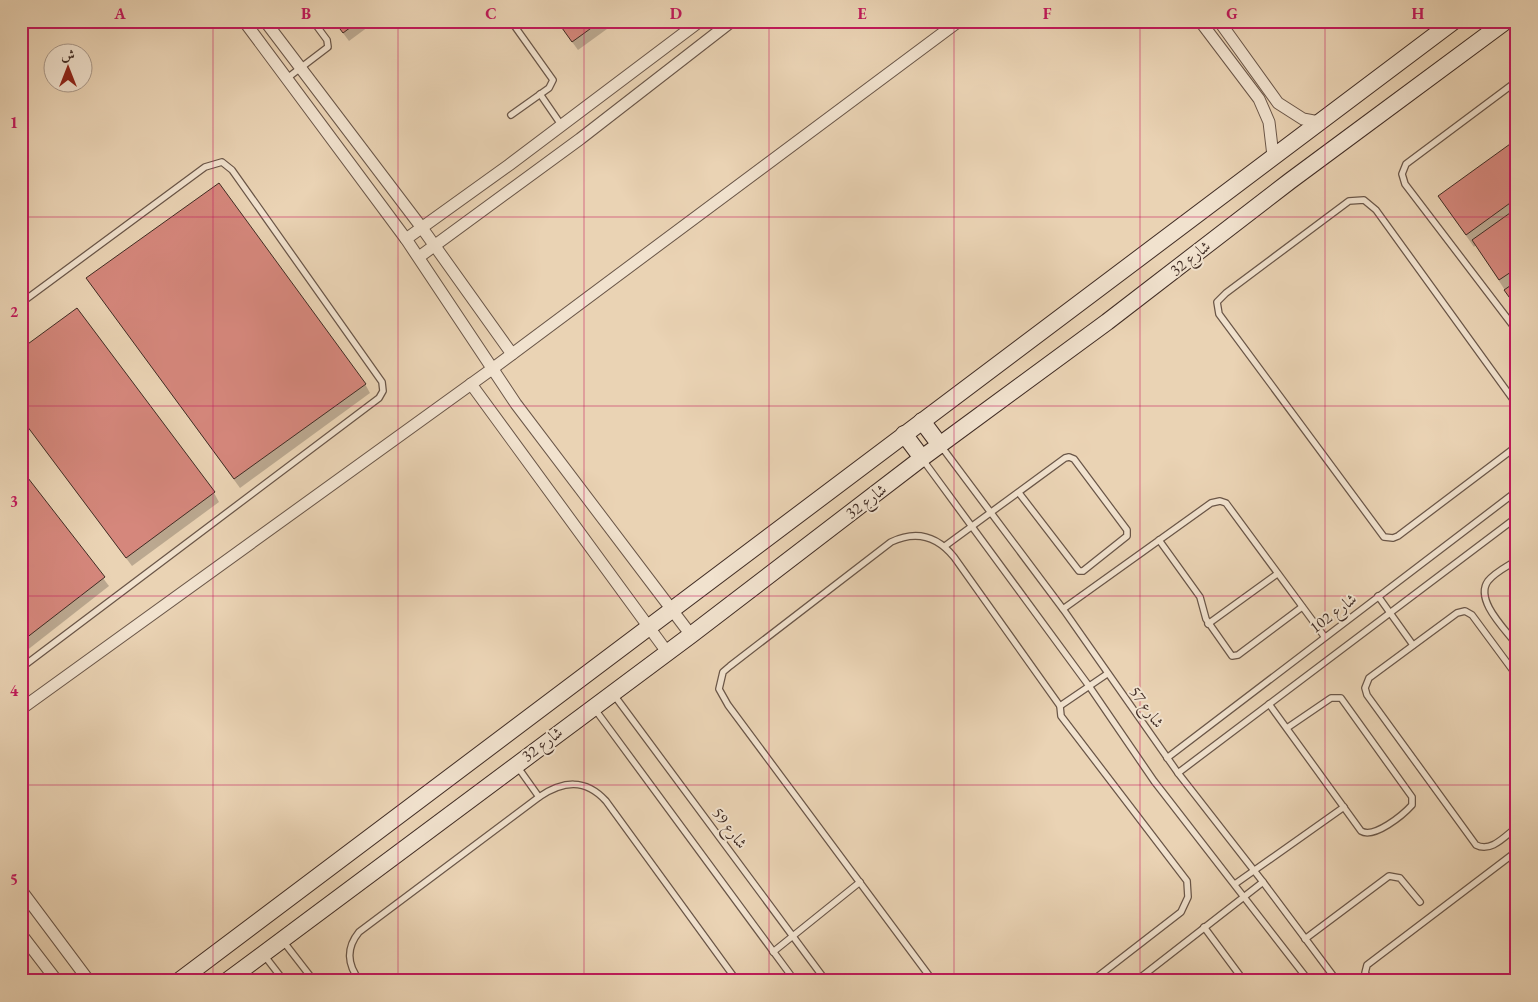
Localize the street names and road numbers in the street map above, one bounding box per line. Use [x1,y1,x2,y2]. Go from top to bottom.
street label: شارع 32 [1165,235,1217,283]
street label: شارع 32 [841,479,893,526]
street label: شارع 102 [1305,588,1363,640]
street label: شارع 57 [1122,682,1169,734]
street label: شارع 32 [517,722,569,769]
street label: شارع 59 [705,803,752,855]

